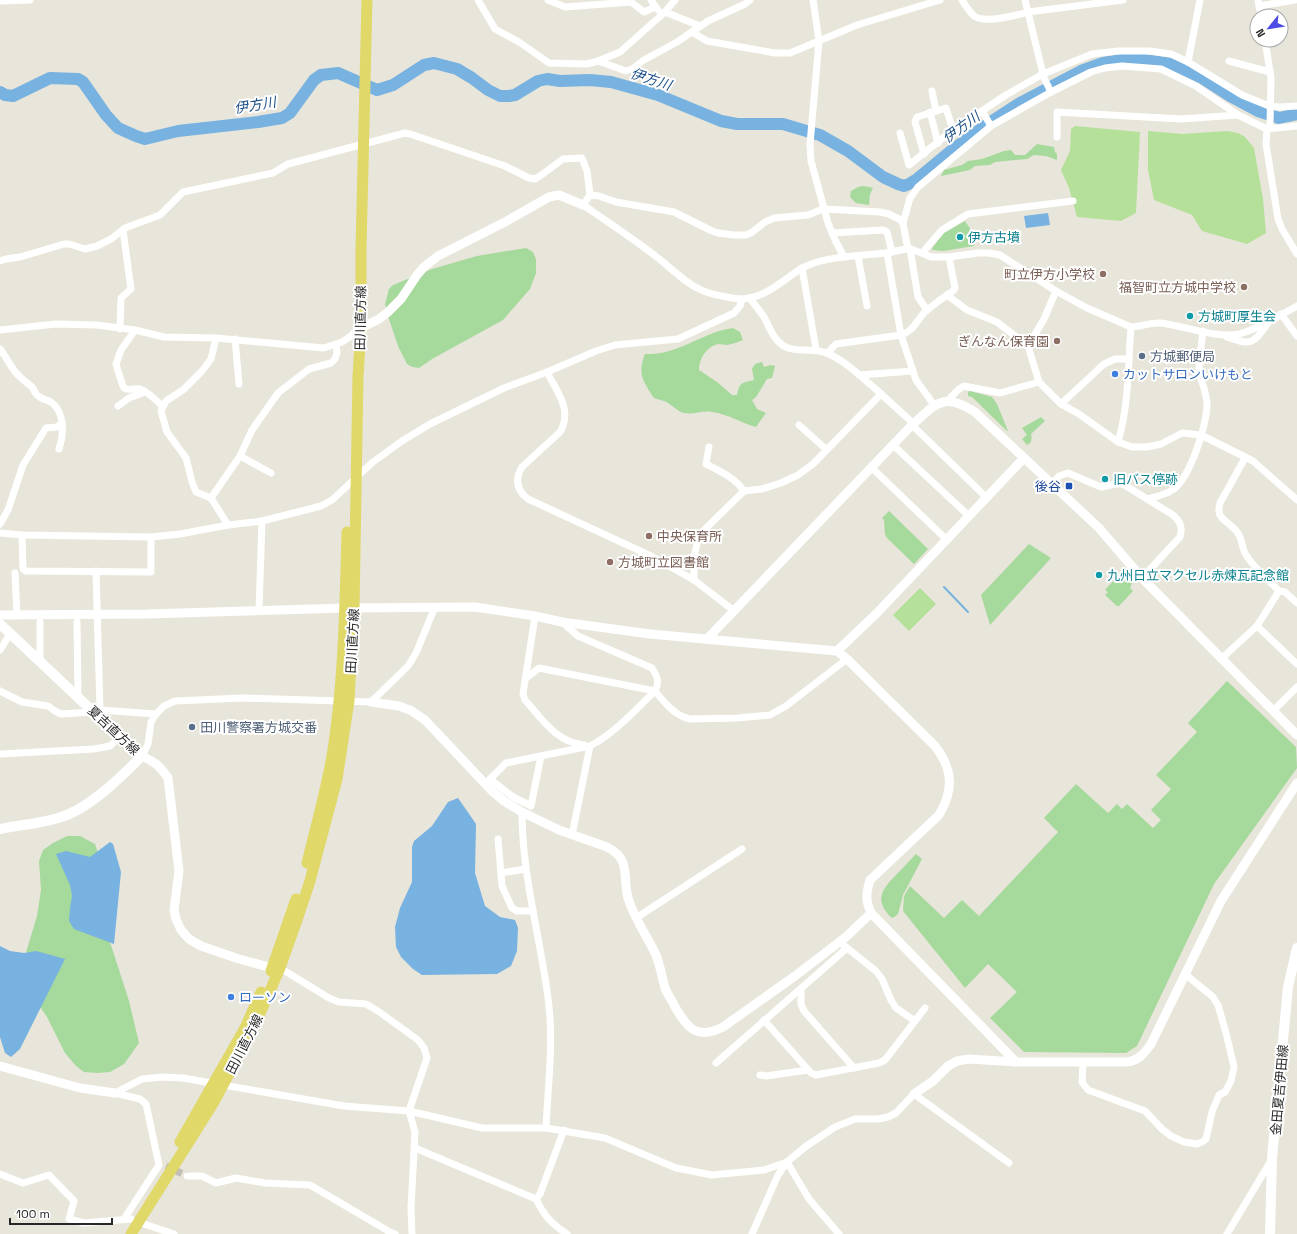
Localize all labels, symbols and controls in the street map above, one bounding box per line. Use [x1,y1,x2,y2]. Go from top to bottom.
north arrow [1249,8,1289,48]
text: N [1252,26,1268,40]
water label: 伊方川 [628,64,676,95]
water label: 伊方川 [233,93,279,117]
water label: 伊方川 [939,106,985,147]
place label: 伊方古墳 [968,229,1020,246]
marker: 伊方古墳 [955,232,965,242]
place label: 町立伊方小学校 [1004,266,1095,283]
marker: 町立伊方小学校 [1098,269,1108,279]
place label: 福智町立方城中学校 [1119,279,1236,296]
marker: 福智町立方城中学校 [1239,282,1249,292]
street label: 田川直方線 [351,285,370,351]
place label: 方城町厚生会 [1198,308,1276,325]
marker: 方城町厚生会 [1185,311,1195,321]
place label: ぎんなん保育園 [958,333,1049,350]
marker: ぎんなん保育園 [1052,336,1062,346]
place label: 方城郵便局 [1150,348,1215,365]
marker: 方城郵便局 [1137,351,1147,361]
place label: カットサロンいけもと [1123,366,1253,383]
marker: カットサロンいけもと [1110,369,1120,379]
place label: 旧バス停跡 [1113,471,1178,488]
marker: 旧バス停跡 [1100,474,1110,484]
place label: 後谷 [1035,478,1061,495]
marker: 後谷 [1064,481,1074,491]
place label: 中央保育所 [657,528,722,545]
marker: 中央保育所 [644,531,654,541]
place label: 方城町立図書館 [618,554,709,571]
marker: 方城町立図書館 [605,557,615,567]
place label: 九州日立マクセル赤煉瓦記念館 [1107,567,1289,584]
marker: 九州日立マクセル赤煉瓦記念館 [1094,570,1104,580]
street label: 田川直方線 [342,608,363,674]
street label: 夏吉直方線 [84,702,143,759]
place label: 田川警察署方城交番 [200,719,317,736]
marker: 田川警察署方城交番 [187,722,197,732]
place label: ローソン [239,989,291,1006]
marker: ローソン [226,992,236,1002]
street label: 田川直方線 [222,1011,267,1077]
street label: 金田夏吉伊田線 [1267,1044,1292,1136]
scale bar [10,1200,112,1226]
text: 100 m [16,1206,50,1222]

